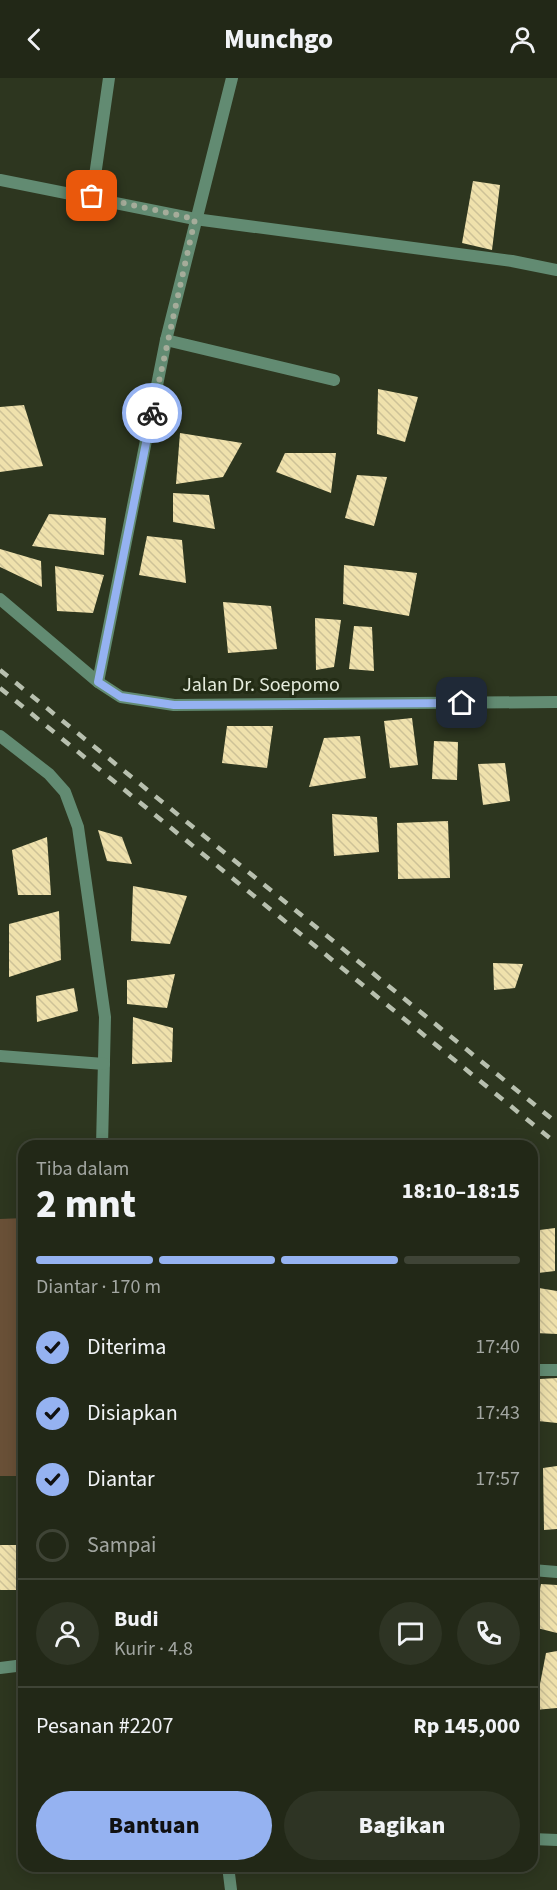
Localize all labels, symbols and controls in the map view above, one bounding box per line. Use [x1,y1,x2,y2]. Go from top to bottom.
text: Munchgo [224,20,333,59]
icon: back [18,23,51,56]
icon: person [506,23,539,56]
pin [66,170,117,221]
icon: bag [75,179,108,212]
courier [122,383,182,443]
icon: bike [136,397,169,430]
street label: Jalan Dr. Soepomo [182,671,340,699]
pin [436,677,487,728]
icon: home [445,686,478,719]
text: Tiba dalam [36,1155,129,1183]
text: 18:10–18:15 [402,1175,520,1207]
text: 2 mnt [36,1177,136,1233]
text: Diantar · 170 m [36,1273,161,1301]
icon: check [36,1331,69,1364]
text: Diterima [87,1331,166,1363]
text: 17:40 [475,1333,520,1361]
icon: check [36,1397,69,1430]
text: Disiapkan [87,1397,178,1429]
text: 17:43 [475,1399,520,1427]
icon: check [36,1463,69,1496]
text: Diantar [87,1463,155,1495]
text: 17:57 [475,1465,520,1493]
text: Sampai [87,1529,156,1561]
button: person [36,1602,99,1665]
button: chat [379,1602,442,1665]
button: phone [457,1602,520,1665]
text: Budi [114,1603,158,1635]
text: Kurir · 4.8 [114,1635,193,1663]
text: Pesanan #2207 [36,1710,173,1742]
text: Rp 145,000 [413,1710,520,1742]
button: Bantuan [36,1791,272,1860]
button: Bagikan [284,1791,520,1860]

